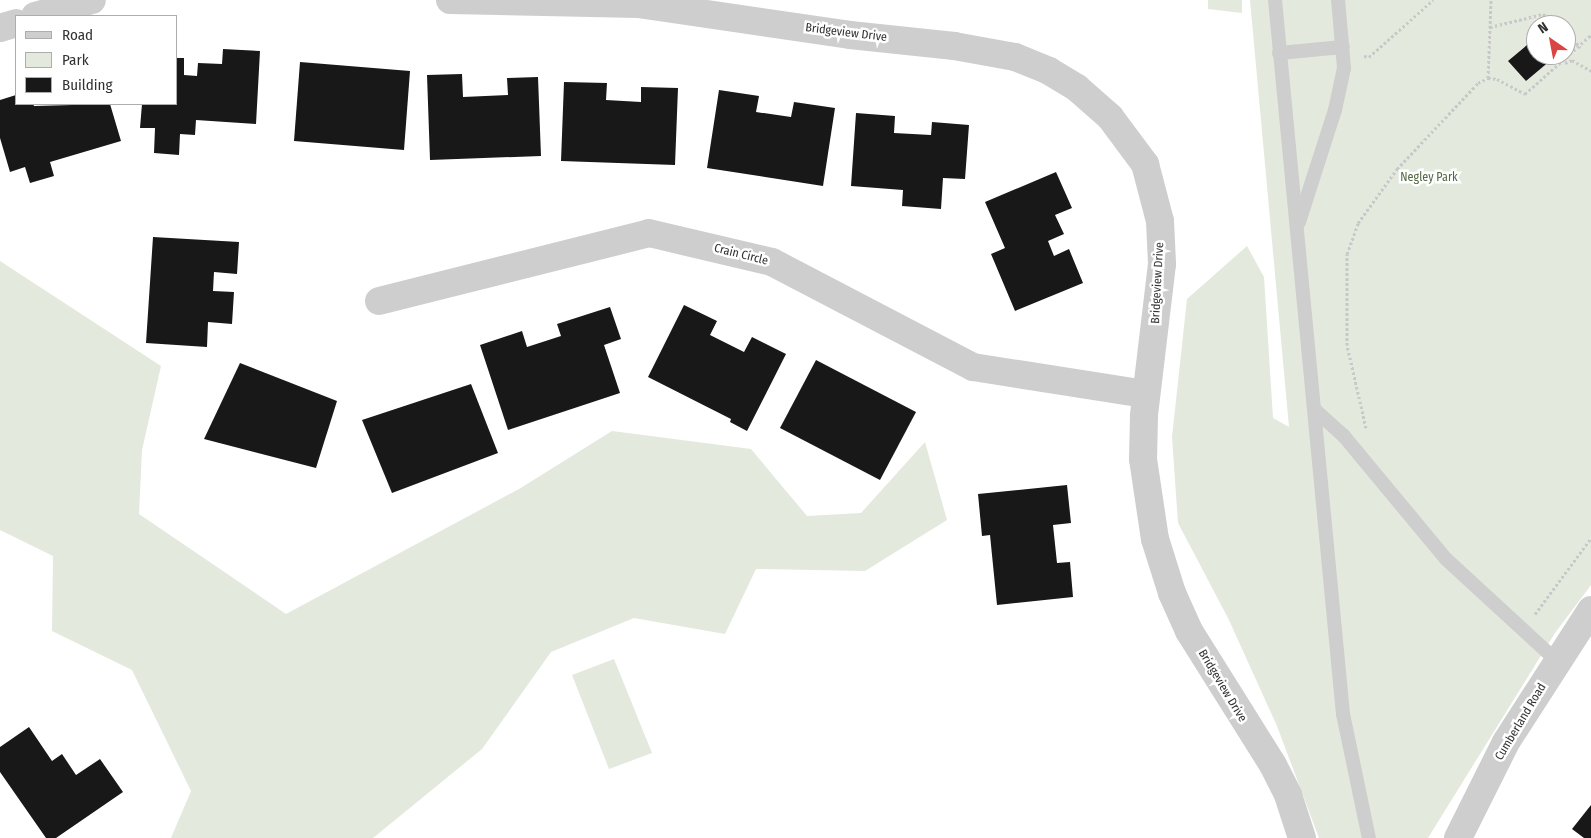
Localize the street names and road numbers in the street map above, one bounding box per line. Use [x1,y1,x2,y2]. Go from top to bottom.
street label: Bridgeview Drive [804,21,888,45]
street label: Crain Circle [713,241,769,269]
street label: Bridgeview Drive [1149,242,1167,324]
street label: Bridgeview Drive [1195,647,1249,725]
street label: Cumberland Road [1492,681,1550,763]

